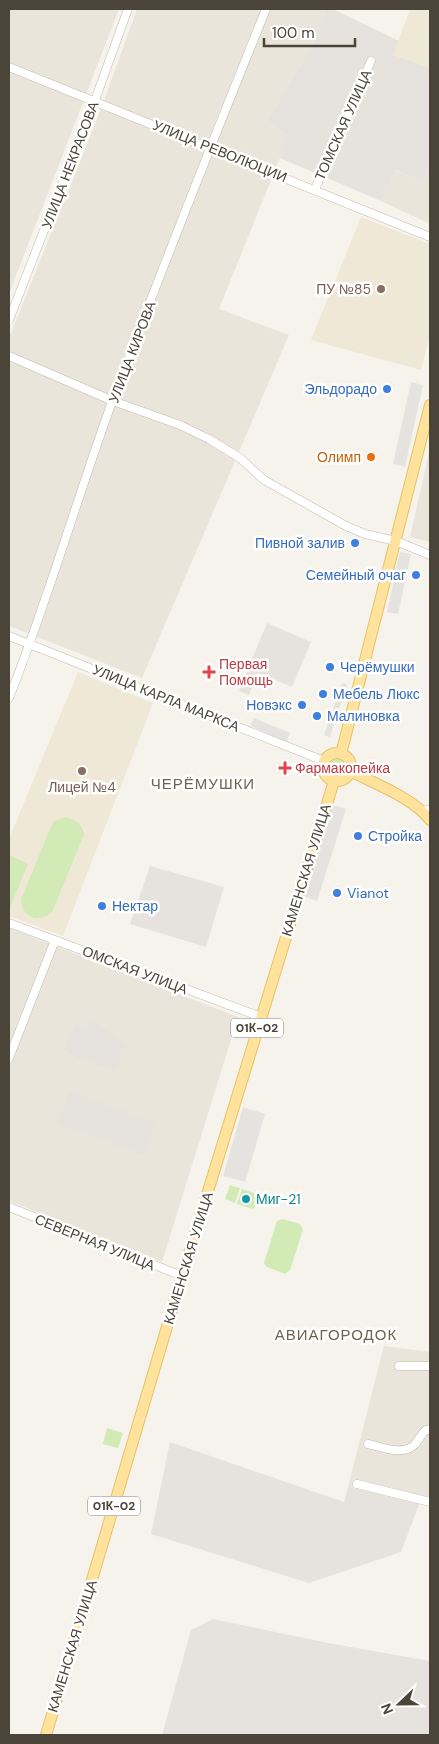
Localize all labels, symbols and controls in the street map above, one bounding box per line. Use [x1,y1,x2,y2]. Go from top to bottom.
scale bar [264,15,355,47]
text: 100 m [272,23,315,43]
street label: ТОМСКАЯ УЛИЦА [311,66,376,183]
street label: УЛИЦА НЕКРАСОВА [37,98,103,231]
street label: УЛИЦА РЕВОЛЮЦИИ [150,116,290,186]
place label: ПУ №85 [316,280,371,298]
marker: ПУ №85 [375,283,387,295]
street label: УЛИЦА КИРОВА [104,298,160,405]
place label: Эльдорадо [304,380,377,398]
marker: Эльдорадо [381,383,393,395]
place label: Олимп [317,448,361,466]
marker: Олимп [365,451,377,463]
place label: Пивной залив [255,534,345,552]
marker: Пивной залив [349,537,361,549]
place label: Семейный очаг [306,566,406,584]
marker: Семейный очаг [410,569,422,581]
place label: Первая Помощь [219,655,273,689]
place label: Черёмушки [340,658,415,676]
street label: УЛИЦА КАРЛА МАРКСА [90,660,243,736]
marker: Черёмушки [324,661,336,673]
marker: Первая Помощь [203,666,215,678]
place label: Мебель Люкс [333,685,420,703]
marker: Мебель Люкс [317,688,329,700]
place label: Новэкс [246,696,292,714]
marker: Новэкс [296,699,308,711]
place label: Малиновка [327,707,400,725]
marker: Малиновка [311,710,323,722]
place label: Фармакопейка [295,759,390,777]
marker: Фармакопейка [279,762,291,774]
marker: Лицей №4 [76,765,88,777]
district label: ЧЕРЁМУШКИ [151,774,255,794]
place label: Лицей №4 [48,778,116,796]
street label: КАМЕНСКАЯ УЛИЦА [277,801,335,938]
place label: Стройка [368,827,422,845]
marker: Стройка [352,830,364,842]
place label: Vianot [347,884,389,902]
marker: Vianot [331,887,343,899]
place label: Нектар [112,897,158,915]
marker: Нектар [96,900,108,912]
street label: ОМСКАЯ УЛИЦА [80,942,191,999]
road number: 01К-02 [231,1018,283,1038]
street label: КАМЕНСКАЯ УЛИЦА [159,1189,217,1326]
place label: Миг-21 [256,1190,301,1208]
marker: Миг-21 [240,1193,252,1205]
street label: СЕВЕРНАЯ УЛИЦА [32,1210,158,1275]
district label: АВИАГОРОДОК [275,1325,397,1345]
road number: 01К-02 [88,1496,140,1515]
street label: КАМЕНСКАЯ УЛИЦА [43,1577,101,1714]
north arrow [374,1679,424,1729]
text: N [377,1701,397,1717]

